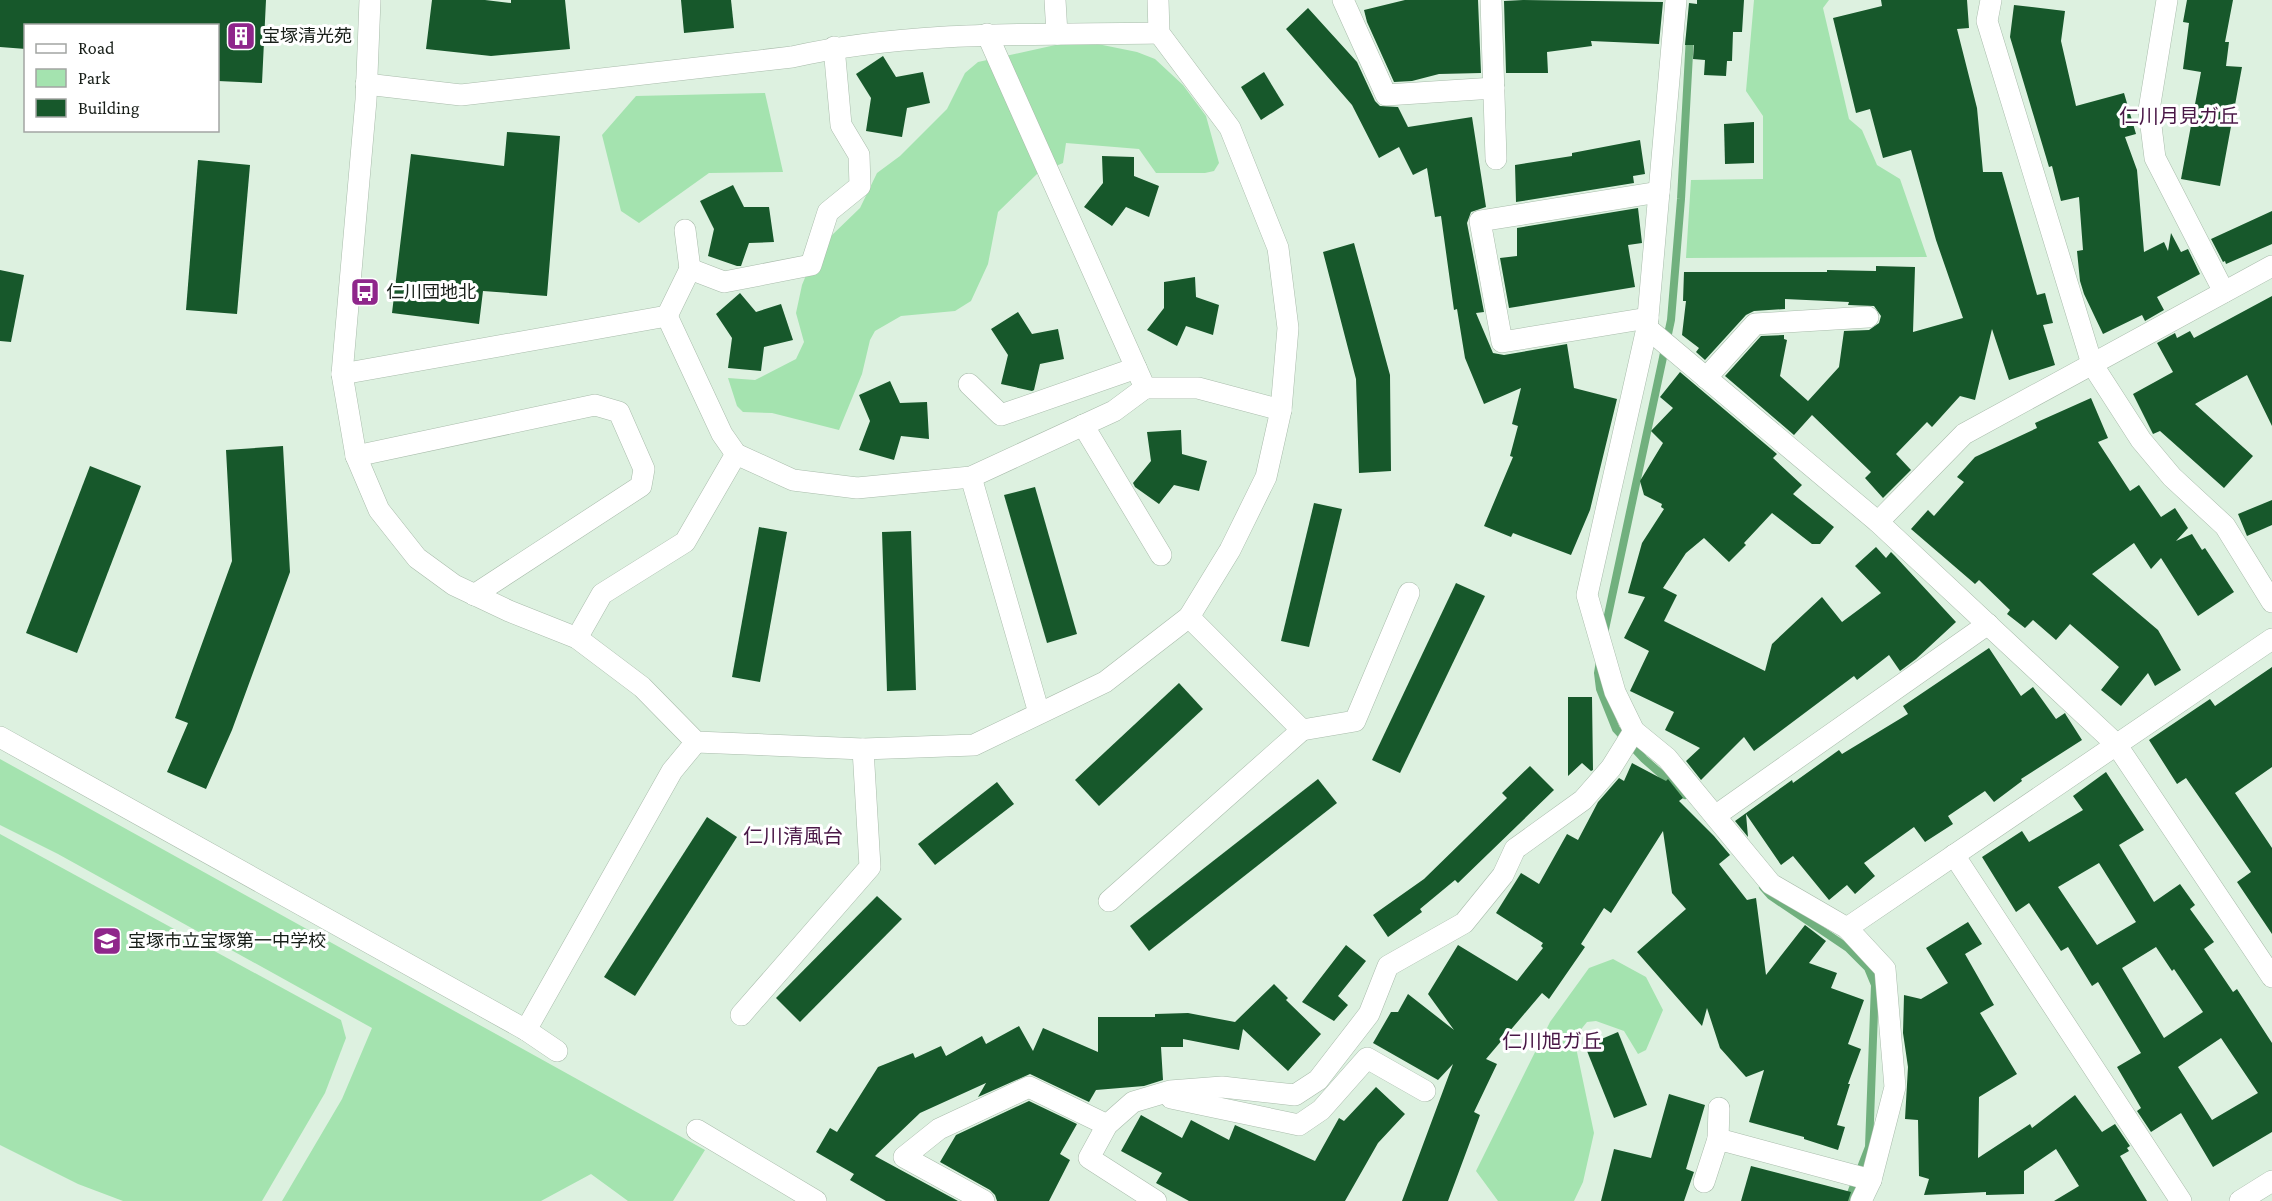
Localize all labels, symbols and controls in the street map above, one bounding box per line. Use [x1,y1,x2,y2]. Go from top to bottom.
building icon: 宝塚清光苑 [225,20,257,52]
legend [24,24,219,132]
place label: 宝塚清光苑 [262,26,352,46]
text: Road [78,38,115,58]
text: Park [78,68,110,88]
text: Building [78,98,140,118]
district label: 仁川月見ガ丘 [2119,105,2239,127]
bus stop icon: 仁川団地北 [349,276,381,308]
place label: 仁川団地北 [386,282,476,302]
district label: 仁川清風台 [743,825,843,847]
school or university icon: 宝塚市立宝塚第一中学校 [91,925,123,957]
place label: 宝塚市立宝塚第一中学校 [128,931,326,951]
district label: 仁川旭ガ丘 [1502,1030,1602,1052]

